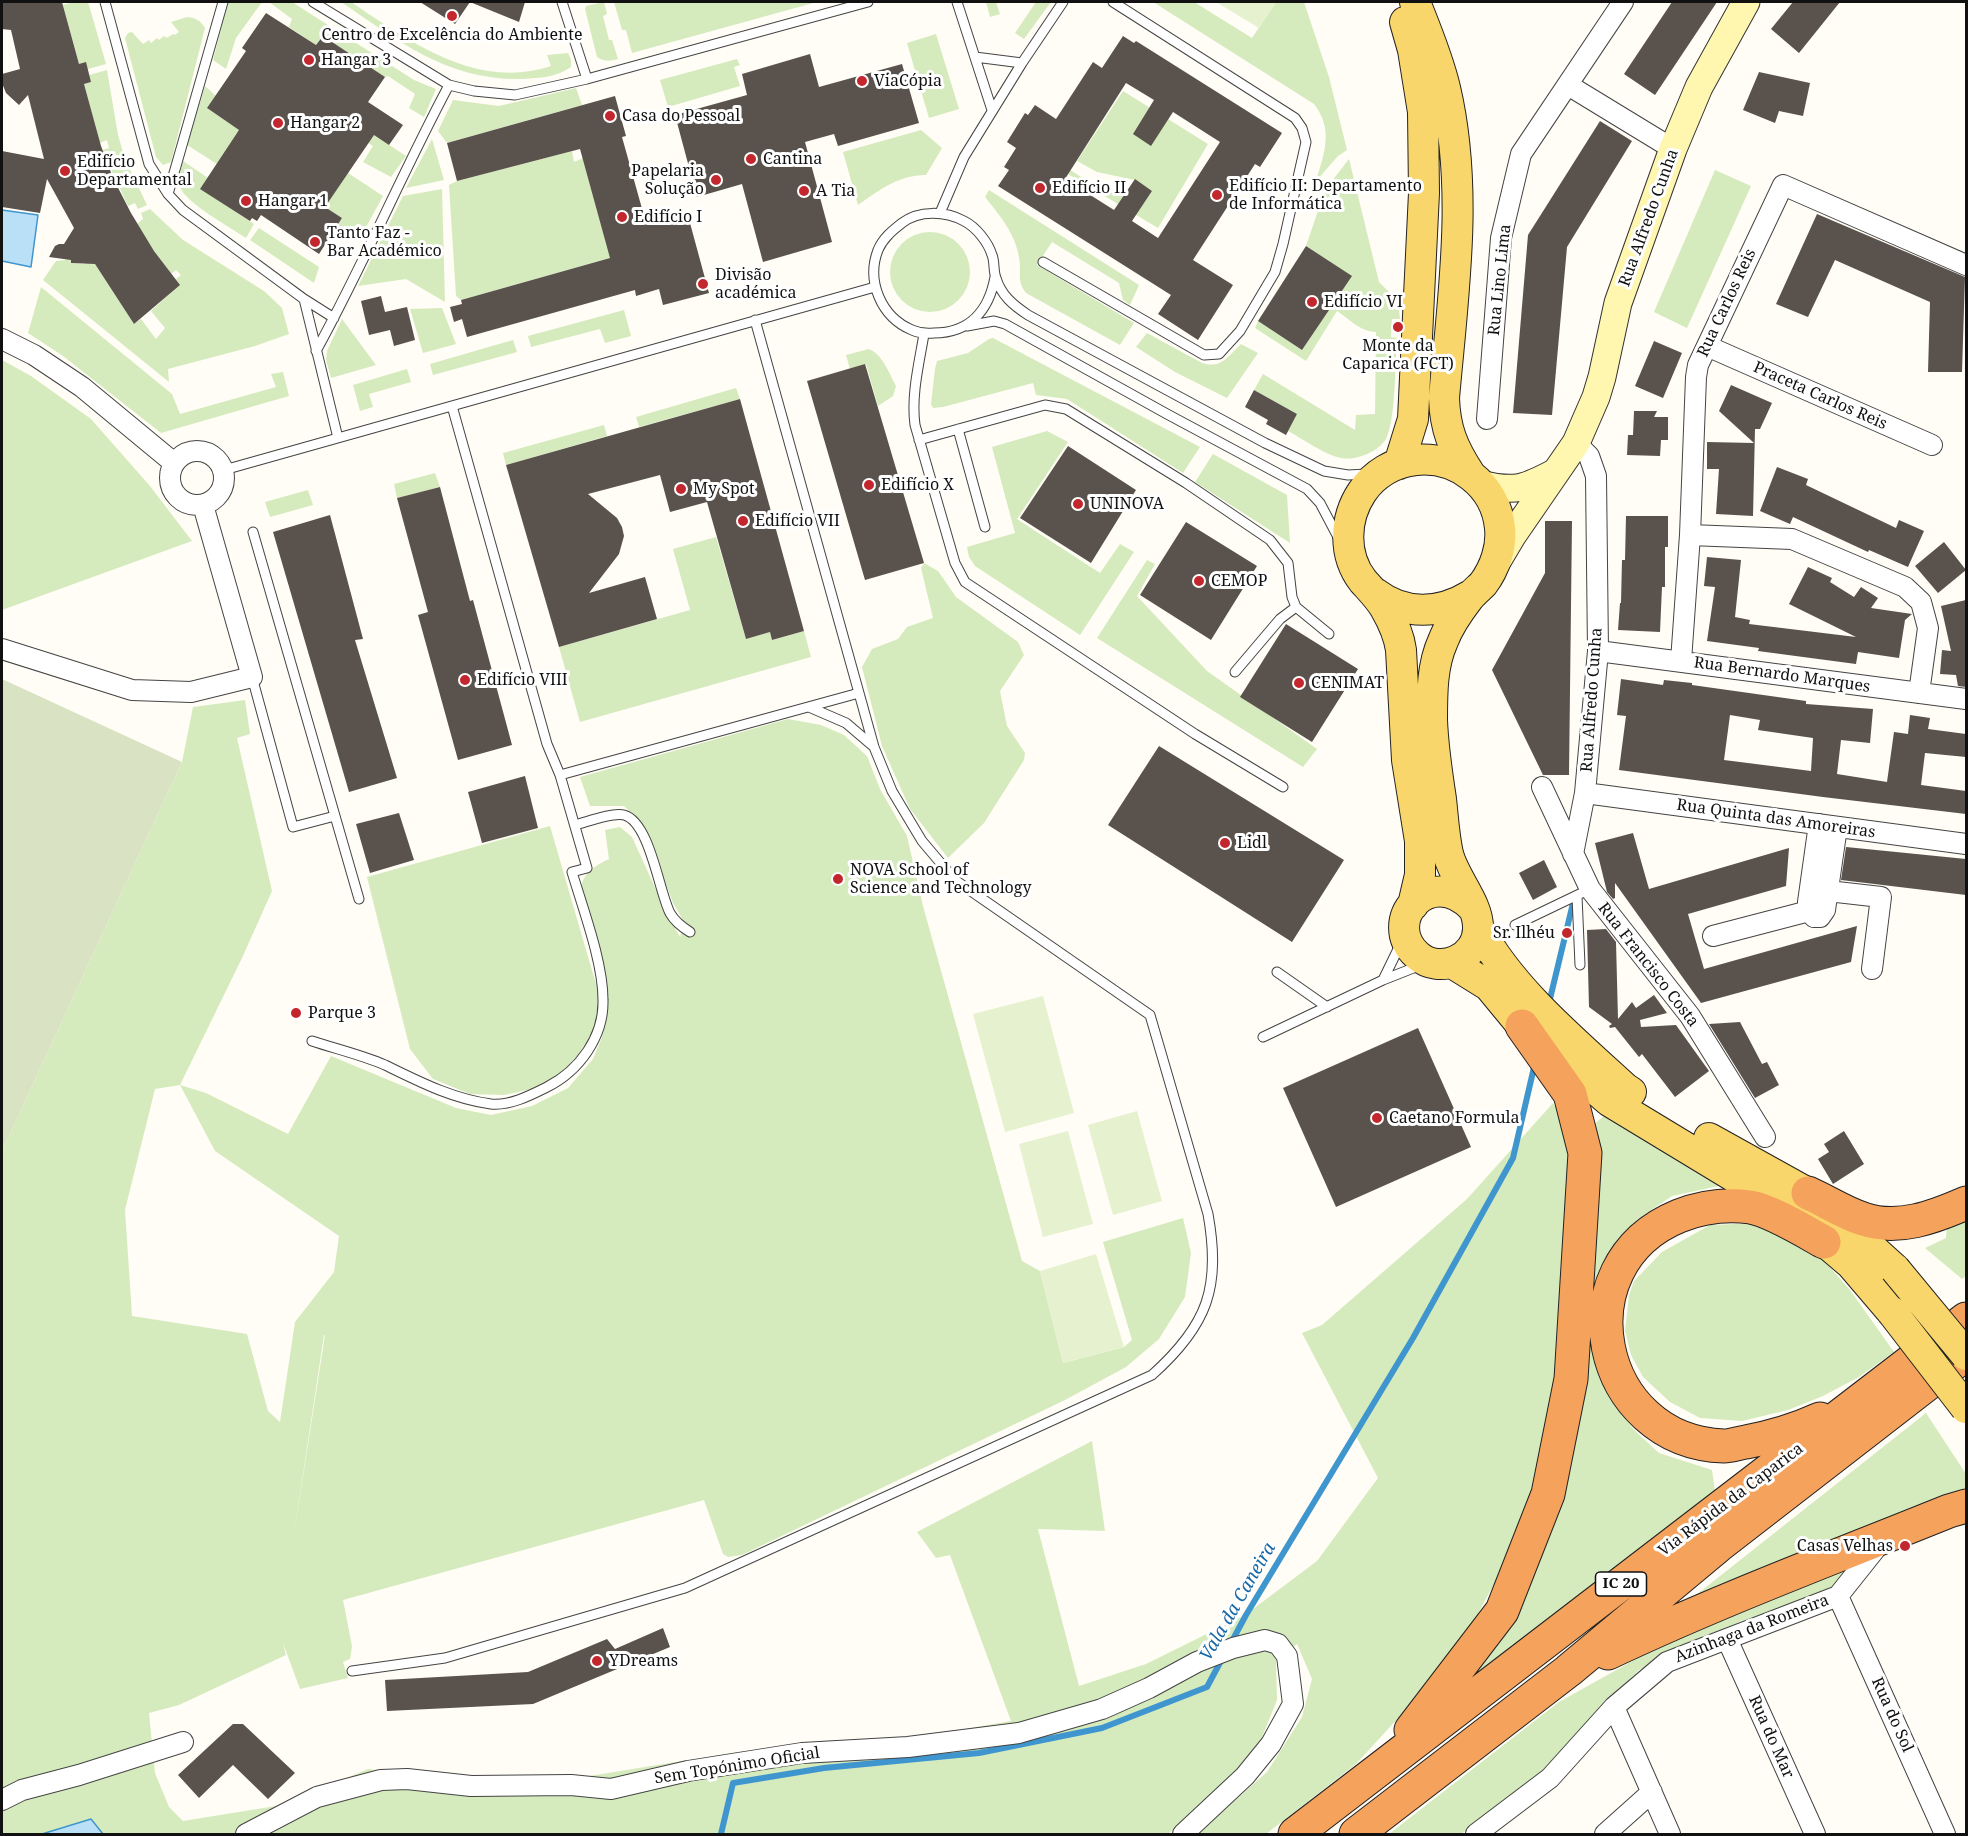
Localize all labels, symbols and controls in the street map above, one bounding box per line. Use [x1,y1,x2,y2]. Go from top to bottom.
marker: Centro de Excelência do Ambiente [445,9,459,23]
place label: Centro de Excelência do Ambiente [321,25,583,45]
place label: Hangar 3 [321,50,391,70]
marker: Hangar 3 [302,53,316,67]
place label: ViaCópia [874,71,942,91]
marker: ViaCópia [855,74,869,88]
place label: Casa do Pessoal [622,106,740,126]
marker: Casa do Pessoal [603,109,617,123]
place label: Hangar 2 [290,113,360,133]
marker: Hangar 2 [271,116,285,130]
street label: Rua Alfredo Cunha [1615,147,1683,289]
place label: Cantina [763,149,822,169]
place label: Edifício Departamental [77,152,192,190]
marker: Cantina [744,152,758,166]
place label: Papelaria Solução [631,161,704,199]
marker: Edifício Departamental [58,164,72,178]
marker: Papelaria Solução [709,173,723,187]
place label: Edifício II: Departamento de Informática [1229,176,1422,214]
place label: Edifício II [1052,178,1126,198]
place label: A Tia [816,181,855,201]
marker: Edifício II [1033,181,1047,195]
marker: A Tia [797,184,811,198]
marker: Edifício II: Departamento de Informática [1210,188,1224,202]
place label: Hangar 1 [258,191,328,211]
marker: Hangar 1 [239,194,253,208]
place label: Edifício I [634,207,702,227]
marker: Edifício I [615,210,629,224]
place label: Tanto Faz - Bar Académico [327,223,442,261]
street label: Rua Lino Lima [1485,223,1515,337]
marker: Tanto Faz - Bar Académico [308,235,322,249]
street label: Rua Carlos Reis [1694,246,1760,360]
place label: Divisão académica [715,265,796,303]
marker: Divisão académica [696,277,710,291]
place label: Edifício VI [1324,292,1403,312]
marker: Edifício VI [1305,295,1319,309]
marker: Monte da Caparica (FCT) [1391,320,1405,334]
place label: Monte da Caparica (FCT) [1342,336,1454,374]
street label: Praceta Carlos Reis [1750,358,1890,434]
place label: Edifício X [881,475,954,495]
marker: Edifício X [862,478,876,492]
place label: My Spot [693,479,755,499]
marker: My Spot [674,482,688,496]
place label: UNINOVA [1090,494,1164,514]
marker: UNINOVA [1071,497,1085,511]
place label: Edifício VII [755,511,840,531]
marker: Edifício VII [736,514,750,528]
place label: CEMOP [1211,571,1267,591]
marker: CEMOP [1192,574,1206,588]
street label: Rua Alfredo Cunha [1577,627,1607,773]
street label: Rua Bernardo Marques [1693,653,1871,697]
place label: Edifício VIII [477,670,568,690]
marker: Edifício VIII [458,673,472,687]
place label: CENIMAT [1311,673,1384,693]
marker: CENIMAT [1292,676,1306,690]
street label: Rua Quinta das Amoreiras [1675,796,1877,842]
place label: Lidl [1237,833,1267,853]
marker: Lidl [1218,836,1232,850]
place label: NOVA School of Science and Technology [850,860,1031,898]
marker: NOVA School of Science and Technology [831,872,845,886]
street label: Rua Francisco Costa [1594,899,1702,1031]
place label: Sr. Ilhéu [1493,923,1555,943]
marker: Sr. Ilhéu [1560,926,1574,940]
place label: Parque 3 [308,1003,376,1023]
marker: Parque 3 [289,1006,303,1020]
place label: Caetano Formula [1389,1108,1520,1128]
marker: Caetano Formula [1370,1111,1384,1125]
street label: Via Rápida da Caparica [1655,1439,1807,1561]
place label: Casas Velhas [1797,1536,1893,1556]
water label: Vala da Caneira [1195,1539,1281,1665]
marker: Casas Velhas [1898,1539,1912,1553]
road number: IC 20 [1596,1572,1646,1596]
street label: Azinhaga da Romeira [1672,1591,1832,1667]
place label: YDreams [609,1651,678,1671]
marker: YDreams [590,1654,604,1668]
street label: Rua do Sol [1867,1675,1917,1755]
street label: Rua do Mar [1744,1693,1798,1781]
street label: Sem Topónimo Oficial [653,1743,821,1789]

